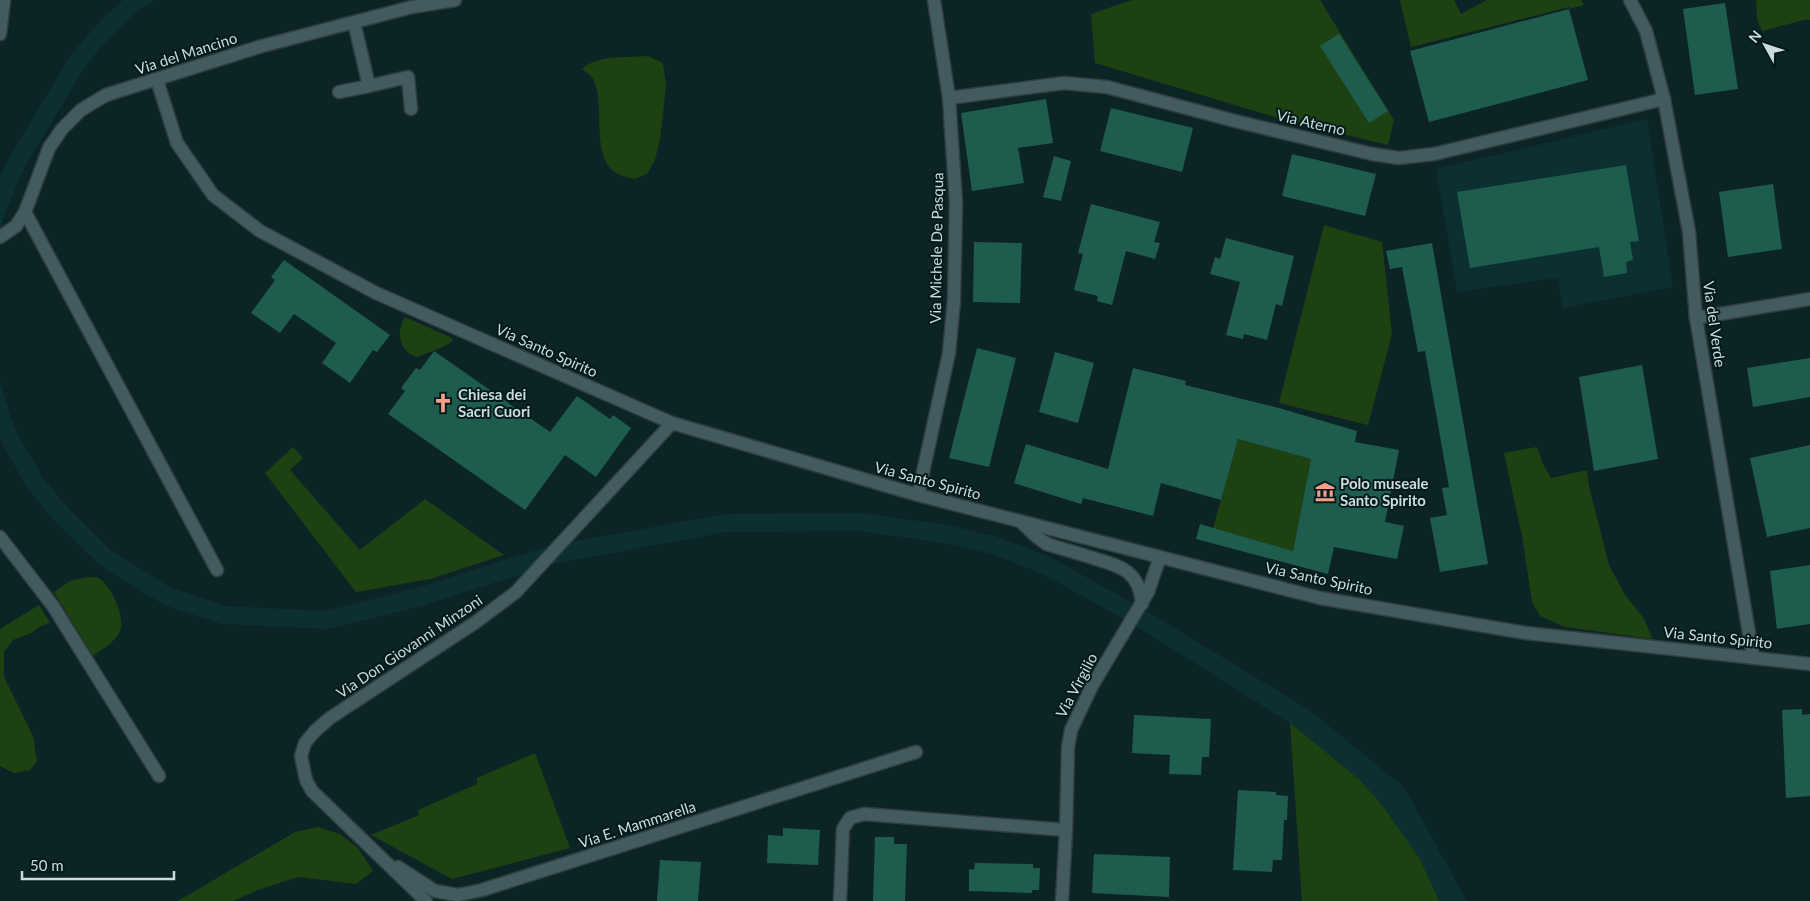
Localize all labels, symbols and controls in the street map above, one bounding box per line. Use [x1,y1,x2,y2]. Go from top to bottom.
north arrow [1740,20,1790,70]
text: N [1745,27,1765,46]
street label: Via del Mancino [133,28,239,78]
street label: Via Aterno [1275,105,1347,139]
street label: Via Michele De Pasqua [926,172,946,324]
street label: Via del Verde [1700,280,1730,368]
street label: Via Santo Spirito [493,320,601,380]
place label: Chiesa dei Sacri Cuori [458,385,531,420]
church icon: Chiesa dei Sacri Cuori [432,392,454,414]
street label: Via Santo Spirito [873,457,983,503]
place label: Polo museale Santo Spirito [1340,474,1429,509]
museum icon: Polo museale Santo Spirito [1314,481,1336,503]
street label: Via Santo Spirito [1264,558,1374,598]
street label: Via Don Giovanni Minzoni [333,590,485,702]
street label: Via Santo Spirito [1663,622,1773,652]
street label: Via Virgilio [1051,650,1101,720]
street label: Via E. Mammarella [576,797,698,851]
scale bar [22,848,175,880]
text: 50 m [30,856,64,874]

